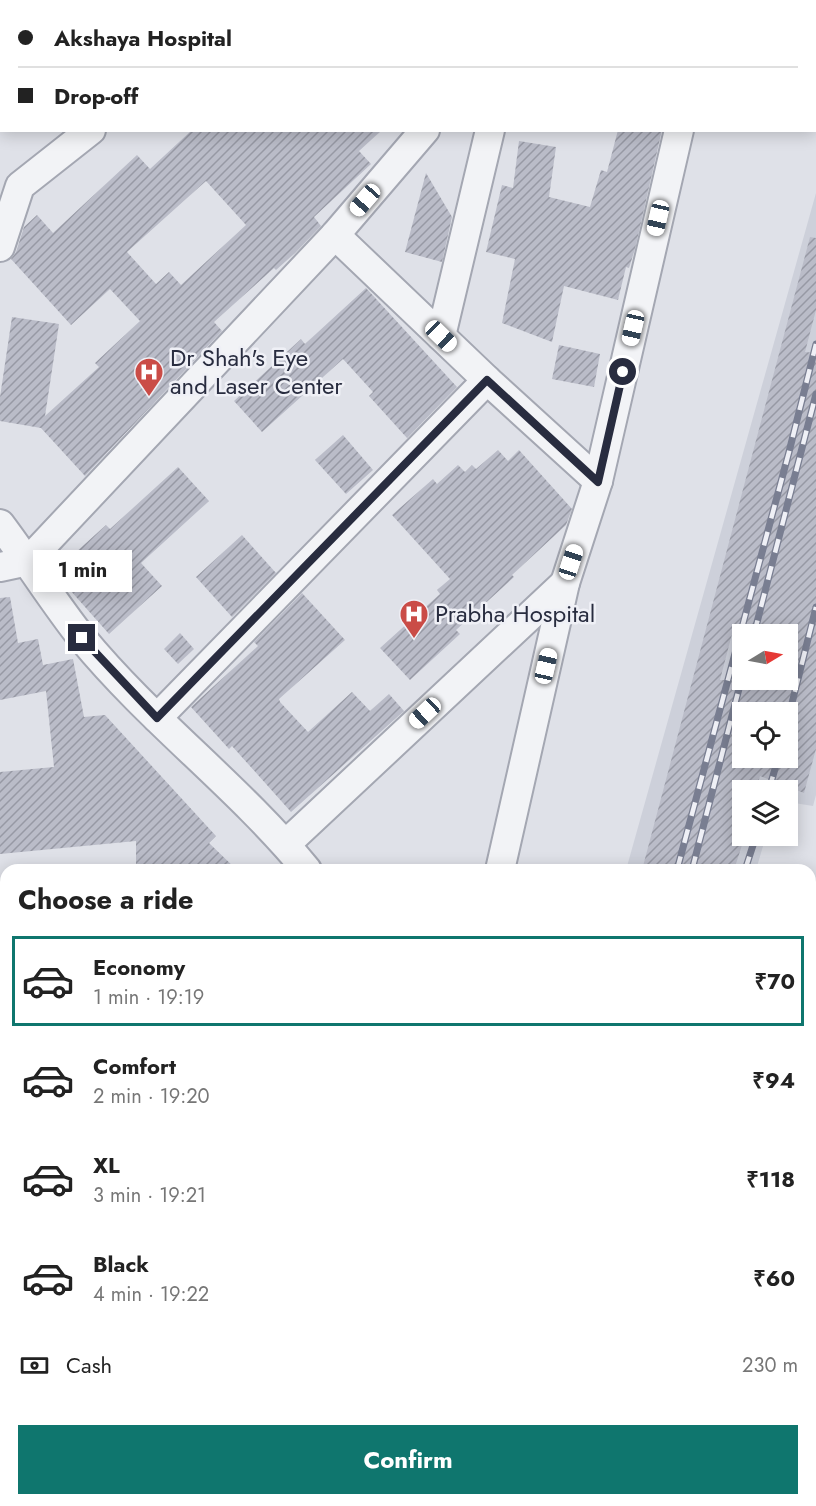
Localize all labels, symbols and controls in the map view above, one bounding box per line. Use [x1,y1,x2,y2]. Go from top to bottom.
text: Akshaya Hospital [54,22,232,54]
text: Drop-off [54,80,138,112]
car [346,181,384,219]
car [645,198,671,238]
car [620,308,646,348]
car [422,317,460,355]
place label: Dr Shah's Eye and Laser Center [170,340,343,403]
hospital icon: Dr Shah's Eye and Laser Center [133,356,165,398]
route start [609,358,636,385]
car [557,542,585,582]
callout: 1 min [32,551,132,593]
text: 1 min [58,556,107,585]
place label: Prabha Hospital [435,596,595,631]
hospital icon: Prabha Hospital [398,598,430,640]
route end [68,624,95,651]
north arrow [732,624,798,690]
map controls [732,624,798,846]
car [533,646,559,686]
car [406,694,444,732]
button: locate [732,702,798,768]
button: layers [732,780,798,846]
text: Choose a ride [18,880,193,919]
text: Economy [93,951,185,983]
icon: car [21,954,75,1008]
text: ₹70 [755,965,795,997]
text: 1 min · 19:19 [93,983,204,1012]
text: Comfort [93,1050,176,1082]
icon: car [21,1053,75,1107]
text: ₹94 [752,1064,795,1096]
text: 2 min · 19:20 [93,1082,210,1111]
text: XL [93,1149,120,1181]
icon: car [21,1152,75,1206]
text: ₹118 [746,1163,795,1195]
text: 3 min · 19:21 [93,1181,206,1210]
text: Black [93,1248,149,1280]
icon: car [21,1251,75,1305]
text: ₹60 [753,1262,795,1294]
text: 4 min · 19:22 [93,1280,209,1309]
icon: cash [18,1349,51,1382]
text: Cash [66,1349,112,1381]
text: 230 m [742,1351,798,1380]
button: Confirm [18,1425,798,1494]

